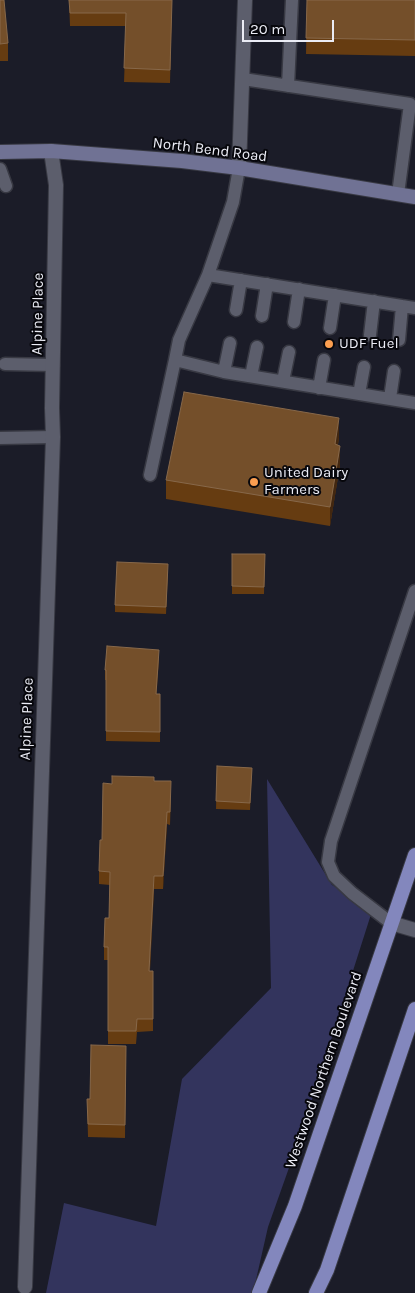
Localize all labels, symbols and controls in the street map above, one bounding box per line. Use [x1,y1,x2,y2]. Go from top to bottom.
scale bar [245,10,338,42]
text: 20 m [250,20,285,38]
street label: North Bend Road [152,134,268,166]
street label: Alpine Place [28,273,48,355]
place label: UDF Fuel [339,335,399,353]
marker: UDF Fuel [323,338,335,350]
place label: United Dairy Farmers [264,464,348,499]
marker: United Dairy Farmers [248,476,260,488]
street label: Alpine Place [17,677,37,761]
street label: Westwood Northern Boulevard [282,969,366,1171]

